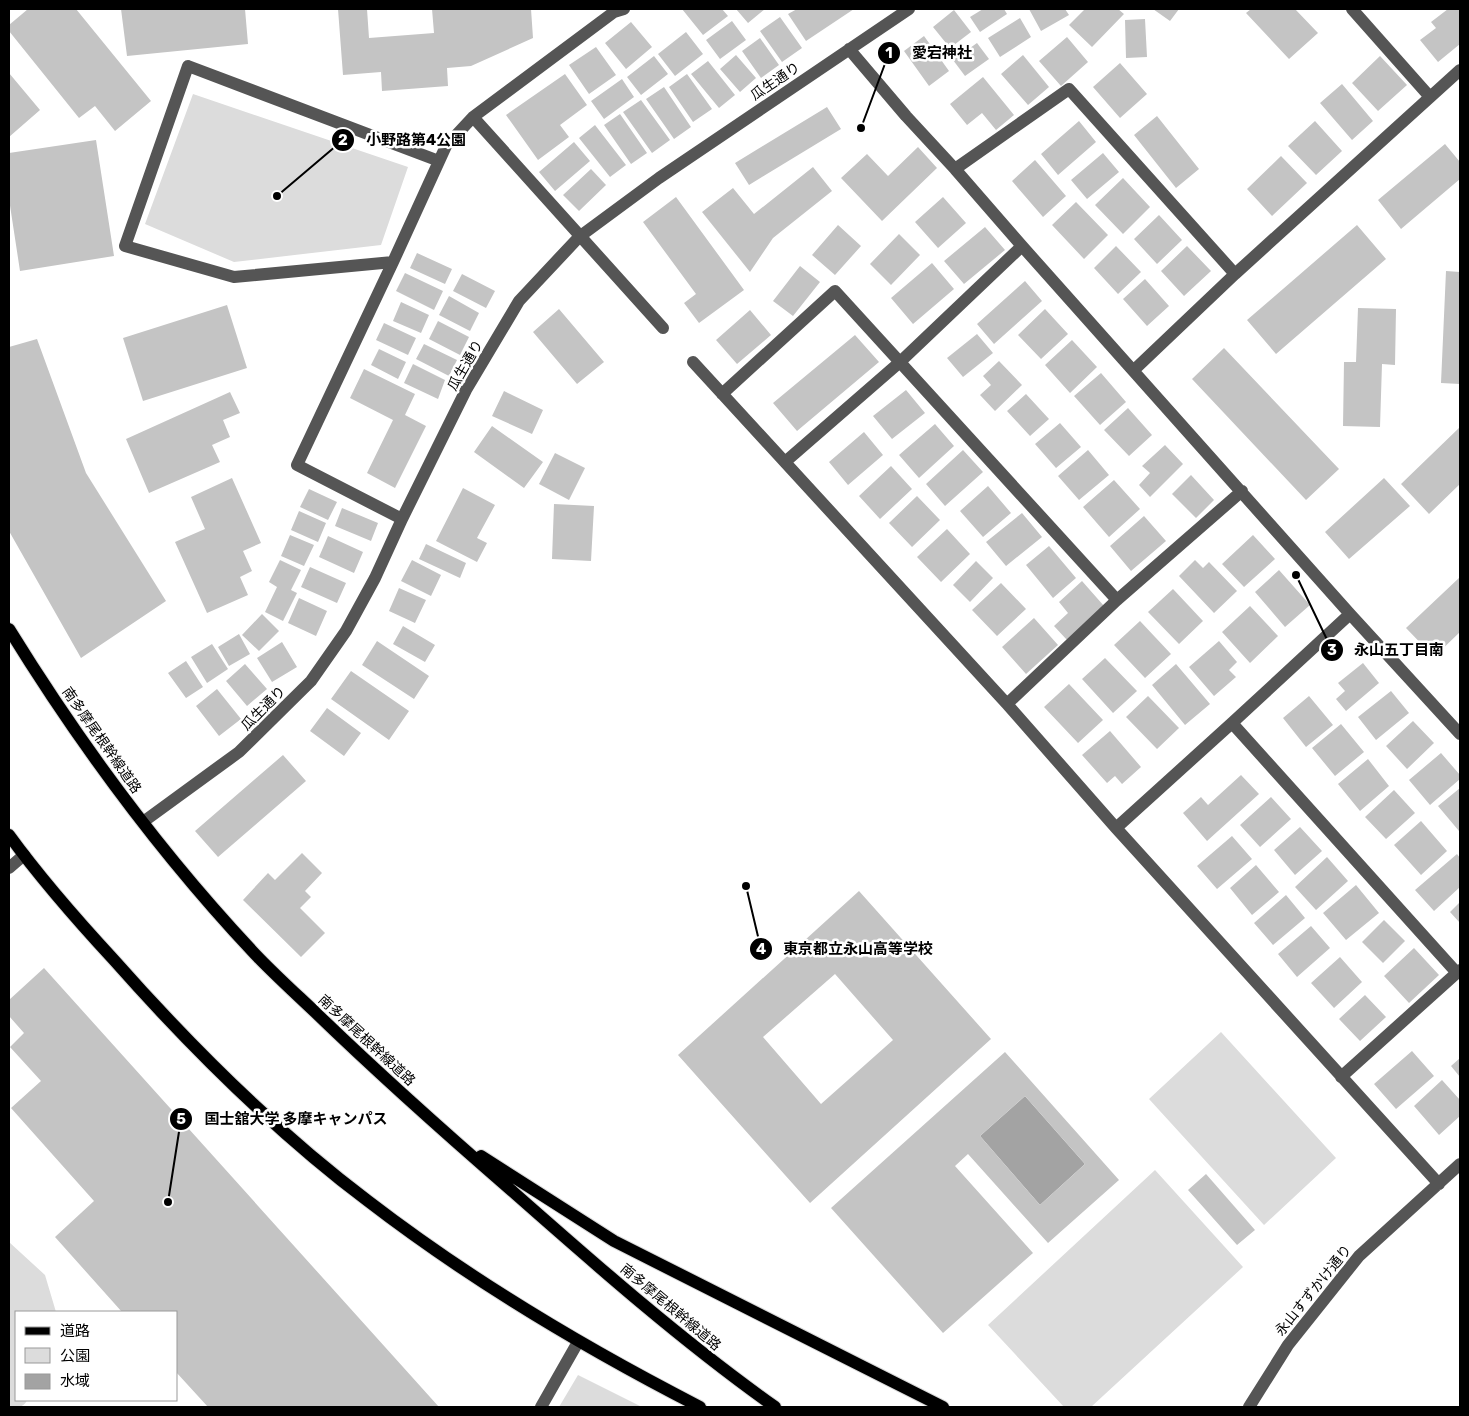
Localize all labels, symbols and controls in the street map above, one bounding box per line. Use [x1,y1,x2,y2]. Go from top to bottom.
callout: 愛宕神社 [877,38,982,68]
text: 1 [885,44,893,62]
text: 愛宕神社 [912,44,972,62]
street label: 瓜生通り [747,59,803,104]
callout: 小野路第4公園 [330,125,476,155]
text: 2 [338,131,348,149]
text: 小野路第4公園 [366,131,466,149]
street label: 瓜生通り [444,337,487,394]
callout: 永山五丁目南 [1319,635,1454,665]
text: 3 [1327,641,1337,659]
text: 永山五丁目南 [1354,641,1444,659]
street label: 瓜生通り [238,683,289,734]
street label: 南多摩尾根幹線道路 [58,684,145,797]
callout: 東京都立永山高等学校 [748,934,943,964]
text: 4 [756,940,766,958]
text: 東京都立永山高等学校 [783,940,933,958]
street label: 南多摩尾根幹線道路 [315,991,419,1090]
callout: 国士舘大学 多摩キャンパス [169,1104,397,1134]
text: 5 [176,1110,186,1128]
text: 国士舘大学 多摩キャンパス [204,1110,388,1128]
street label: 永山すずかけ通り [1272,1241,1355,1339]
street label: 南多摩尾根幹線道路 [617,1260,724,1354]
legend [15,1311,178,1401]
text: 道路 [60,1322,90,1340]
text: 公園 [60,1347,90,1365]
text: 水域 [60,1372,90,1390]

